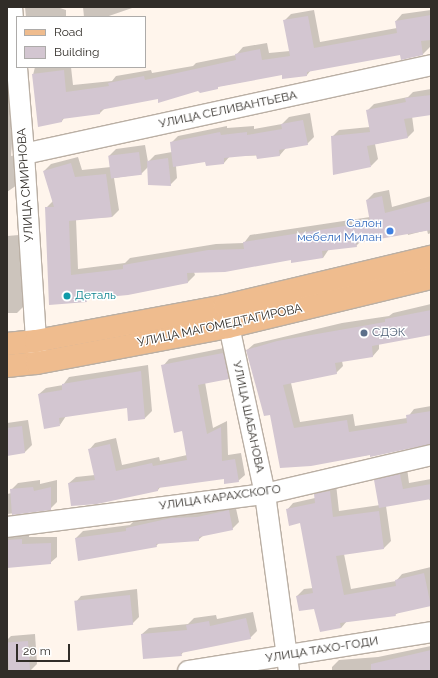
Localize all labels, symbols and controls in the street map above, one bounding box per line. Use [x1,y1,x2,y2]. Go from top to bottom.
legend [16,16,146,68]
text: Road [54,25,83,39]
text: Building [54,45,100,59]
street label: УЛИЦА СЕЛИВАНТЬЕВА [157,88,299,132]
street label: УЛИЦА СМИРНОВА [15,127,37,243]
place label: Салон мебели Милан [297,217,382,245]
marker: Салон мебели Милан [385,226,395,236]
place label: Деталь [75,289,116,303]
marker: Деталь [62,291,72,301]
street label: УЛИЦА МАГОМЕДТАГИРОВА [136,301,304,351]
place label: СДЭК [372,326,405,340]
marker: СДЭК [359,328,369,338]
street label: УЛИЦА ШАБАНОВА [229,360,267,474]
street label: УЛИЦА КАРАХСКОГО [158,482,282,514]
street label: УЛИЦА ТАХО-ГОДИ [264,634,380,666]
scale bar [18,636,72,662]
text: 20 m [23,644,51,658]

